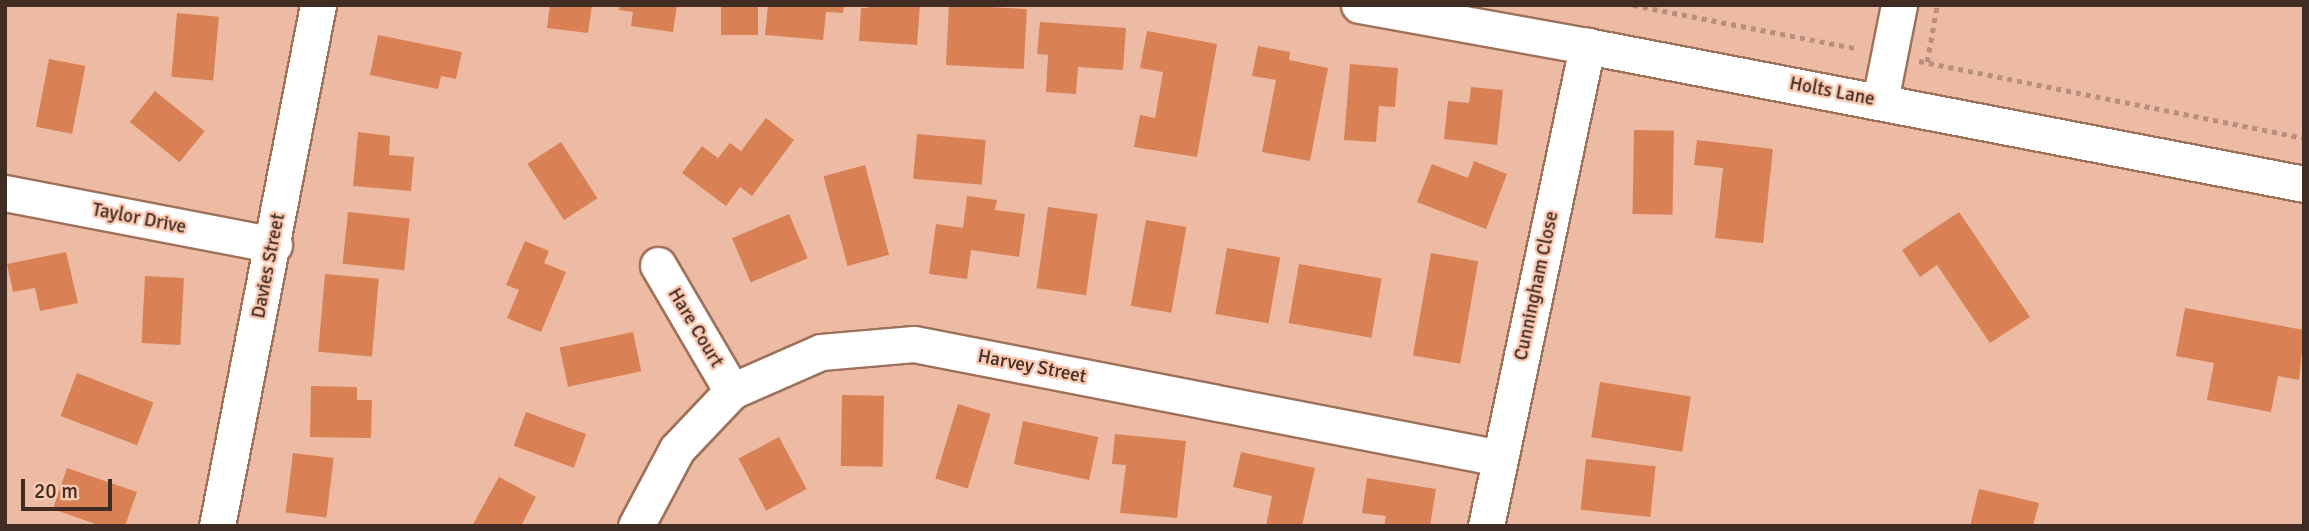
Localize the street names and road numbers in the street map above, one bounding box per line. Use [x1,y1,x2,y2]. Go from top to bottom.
street label: Holts Lane [1787,73,1877,111]
street label: Taylor Drive [90,199,188,239]
street label: Cunningham Close [1510,209,1564,363]
street label: Davies Street [248,212,290,320]
street label: Hare Court [662,284,728,372]
street label: Harvey Street [976,345,1088,389]

